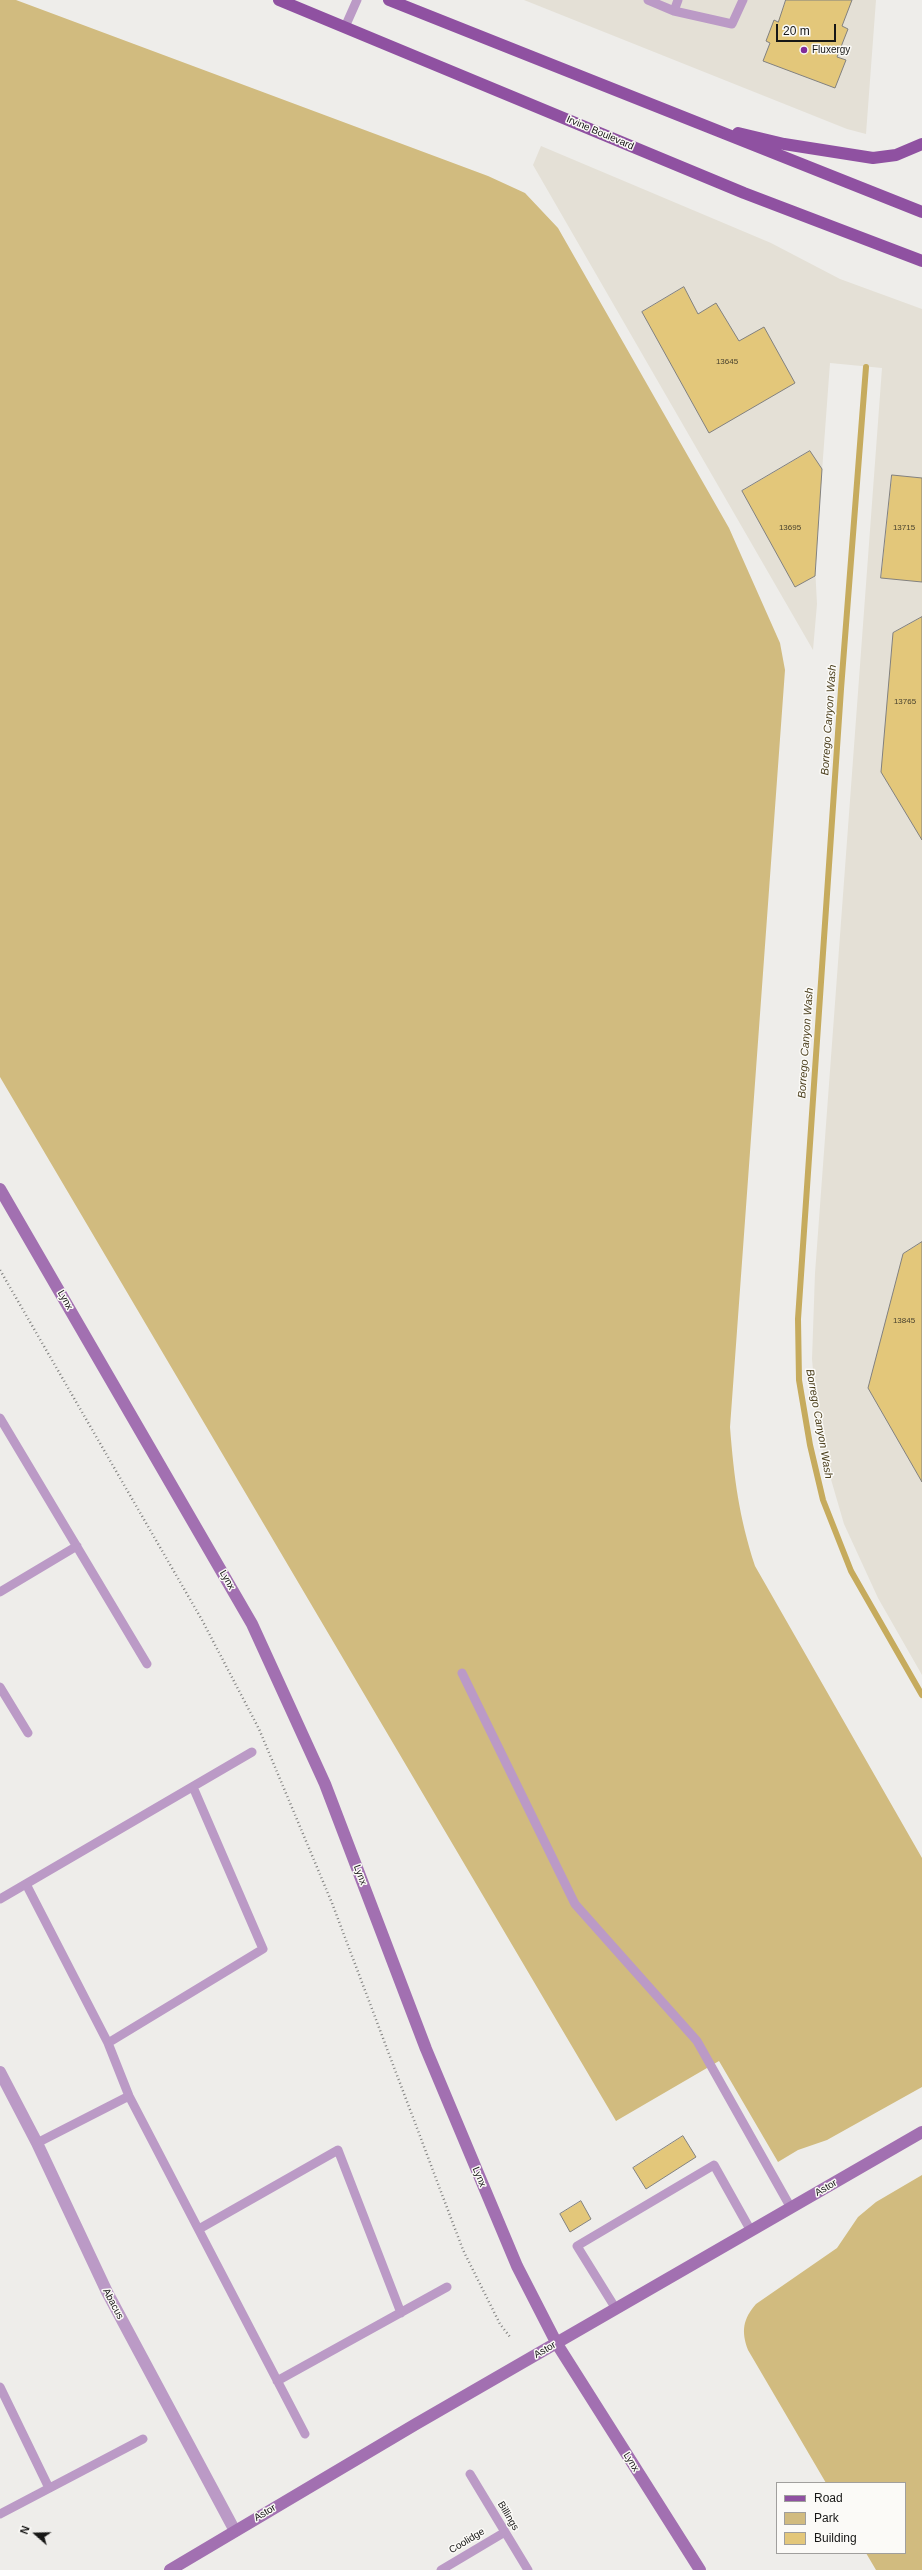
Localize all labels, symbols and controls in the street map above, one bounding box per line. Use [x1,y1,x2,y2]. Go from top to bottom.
scale bar [778,16,838,42]
text: 20 m [783,24,810,38]
place label: Fluxergy [812,44,850,56]
marker: Fluxergy [799,45,809,55]
street label: Irvine Boulevard [564,113,636,153]
house number: 13645 [716,357,738,367]
house number: 13695 [779,523,801,533]
house number: 13715 [893,523,915,533]
water label: Borrego Canyon Wash [819,664,839,776]
house number: 13765 [894,697,916,707]
water label: Borrego Canyon Wash [796,987,816,1099]
street label: Lynx [55,1288,75,1312]
house number: 13845 [893,1316,915,1326]
water label: Borrego Canyon Wash [803,1368,835,1480]
street label: Lynx [217,1568,237,1592]
street label: Lynx [351,1863,369,1887]
street label: Lynx [469,2165,489,2189]
street label: Astor [813,2177,839,2199]
street label: Abacus [100,2286,126,2322]
street label: Astor [532,2339,558,2361]
street label: Lynx [620,2450,642,2474]
legend [776,2482,906,2554]
text: Road [814,2491,843,2505]
street label: Billings [495,2499,521,2533]
street label: Astor [252,2502,278,2524]
text: Park [814,2511,839,2525]
north arrow [16,2514,56,2554]
text: N [18,2524,32,2536]
street label: Coolidge [447,2526,487,2556]
text: Building [814,2531,857,2545]

